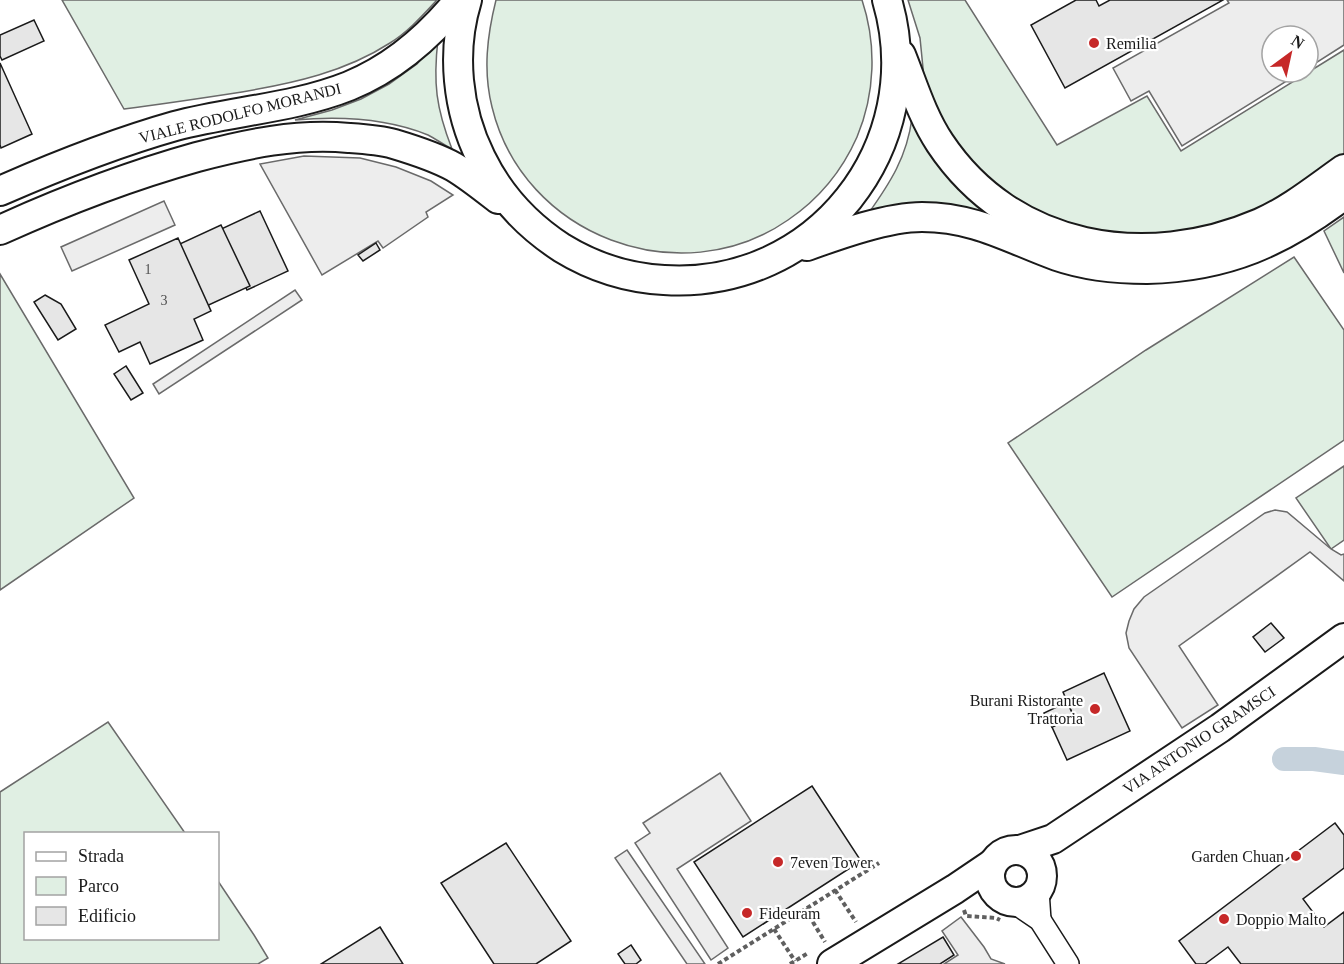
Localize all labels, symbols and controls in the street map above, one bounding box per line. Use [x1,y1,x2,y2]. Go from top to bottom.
north arrow [1260,24,1320,84]
text: N [1288,32,1308,52]
place label: Remilia [1106,35,1157,52]
marker: Remilia [1087,36,1101,50]
street label: VIALE RODOLFO MORANDI [137,80,343,146]
house number: 1 [145,262,152,277]
house number: 3 [161,293,168,308]
street label: VIA ANTONIO GRAMSCI [1120,683,1278,797]
place label: Burani Ristorante Trattoria [970,692,1083,727]
marker: Burani Ristorante Trattoria [1088,702,1102,716]
legend [24,832,219,940]
text: Strada [78,846,124,866]
place label: Garden Chuan [1191,848,1284,865]
marker: Garden Chuan [1289,849,1303,863]
place label: 7even Tower [790,854,873,871]
marker: 7even Tower [771,855,785,869]
text: Parco [78,876,119,896]
place label: Fideuram [759,905,821,922]
text: Edificio [78,906,136,926]
marker: Fideuram [740,906,754,920]
place label: Doppio Malto [1236,911,1326,929]
marker: Doppio Malto [1217,912,1231,926]

